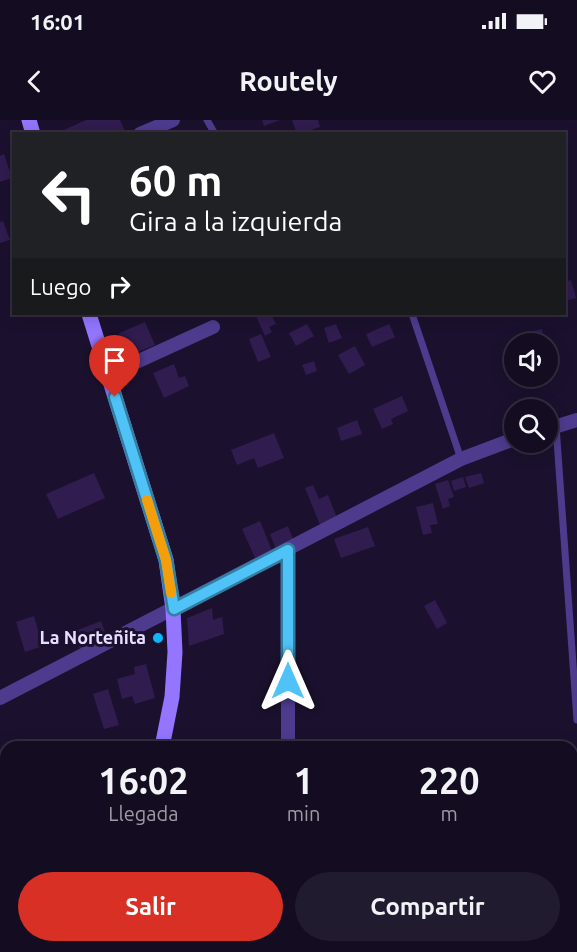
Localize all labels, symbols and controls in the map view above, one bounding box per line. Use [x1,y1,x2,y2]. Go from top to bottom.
text: 16:01 [30,9,85,34]
icon: back [18,65,51,98]
icon: heart [526,65,559,98]
text: Routely [239,66,338,96]
icon: left [30,156,108,234]
text: 60 m [129,157,223,204]
text: Gira a la izquierda [129,206,342,236]
icon: right [103,270,136,303]
text: Luego [30,274,91,299]
map controls [504,333,558,453]
button: sound [504,333,558,387]
pin [89,335,140,397]
icon: arrive [98,344,131,377]
button: search [504,399,558,453]
place label: La Norteñita [40,627,146,647]
marker: La Norteñita [151,631,165,645]
position arrow [256,649,320,713]
text: 16:02 [98,760,188,801]
text: 1 [293,760,314,801]
text: 220 [419,760,480,801]
text: Llegada [108,802,179,825]
text: min [287,802,320,825]
text: m [441,802,458,825]
button: Salir [18,872,283,941]
button: Compartir [295,872,560,941]

